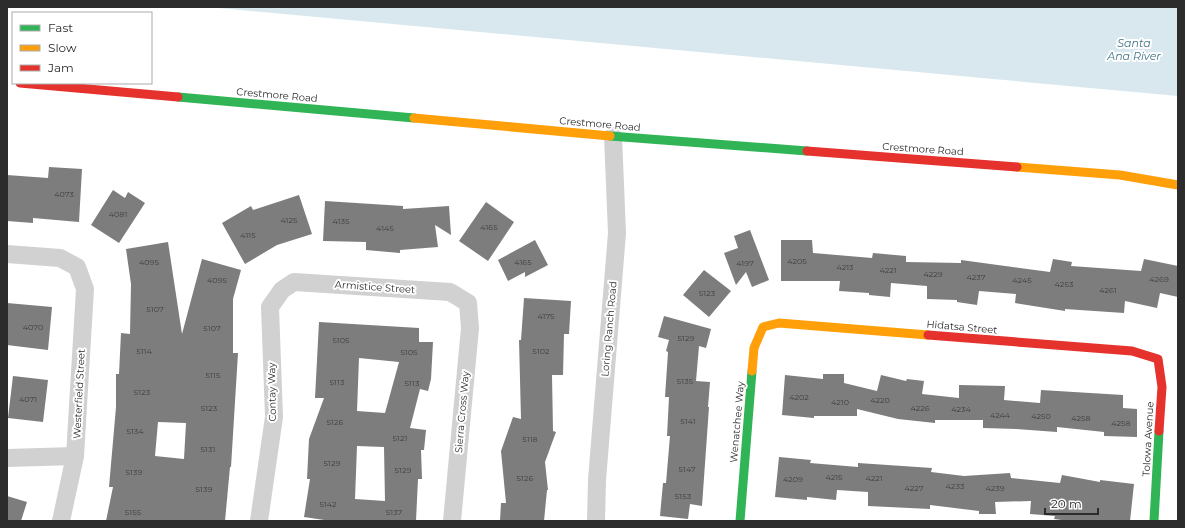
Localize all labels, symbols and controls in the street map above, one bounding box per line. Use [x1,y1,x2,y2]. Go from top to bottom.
legend [12,12,152,84]
text: Fast [48,20,73,35]
water label: Santa Ana River [1106,36,1161,63]
text: Slow [48,40,77,55]
text: Jam [47,60,74,75]
street label: Crestmore Road [236,85,318,105]
street label: Crestmore Road [559,114,641,134]
street label: Crestmore Road [882,140,964,158]
house number: 4073 [54,189,74,199]
house number: 4081 [109,209,127,219]
house number: 4125 [280,215,298,225]
house number: 4135 [333,216,350,226]
house number: 4165 [480,222,498,232]
house number: 4145 [376,223,394,233]
house number: 4115 [240,230,256,240]
house number: 4205 [787,256,807,266]
house number: 4095 [139,257,159,267]
house number: 4165 [514,257,532,267]
house number: 4197 [736,258,754,268]
house number: 4213 [836,262,854,272]
house number: 4221 [879,265,897,275]
house number: 4229 [923,269,943,279]
house number: 4237 [967,272,986,282]
house number: 4269 [1149,274,1169,284]
house number: 4095 [207,275,227,285]
house number: 4245 [1012,275,1032,285]
street label: Armistice Street [334,278,416,296]
house number: 4253 [1055,279,1074,289]
street label: Loring Ranch Road [598,281,620,377]
house number: 4261 [1099,285,1117,295]
house number: 5123 [699,288,716,298]
house number: 5107 [146,304,164,314]
house number: 4175 [537,311,555,321]
street label: Hidatsa Street [926,317,998,337]
house number: 4070 [23,322,43,332]
house number: 5107 [203,323,221,333]
house number: 5129 [678,333,695,343]
house number: 5105 [332,335,350,345]
house number: 5114 [136,346,153,356]
house number: 5102 [532,346,550,356]
house number: 5105 [400,347,418,357]
street label: Westerfield Street [70,349,88,439]
street label: Contay Way [265,362,279,422]
house number: 5115 [206,370,221,380]
street label: Sierra Cross Way [452,370,472,454]
house number: 5135 [677,376,694,386]
house number: 5113 [330,377,345,387]
house number: 5113 [405,378,420,388]
street label: Wenatchee Way [727,380,747,463]
house number: 5123 [134,387,151,397]
house number: 4202 [789,392,809,402]
house number: 4071 [19,394,37,404]
house number: 4220 [870,395,890,405]
house number: 4210 [831,397,849,407]
street label: Tolowa Avenue [1140,401,1156,477]
house number: 5123 [201,403,218,413]
house number: 4226 [910,403,930,413]
house number: 4234 [951,404,972,414]
house number: 4244 [990,410,1011,420]
house number: 4250 [1031,411,1051,421]
house number: 4258 [1071,413,1091,423]
house number: 5141 [680,416,696,426]
house number: 5126 [327,417,344,427]
house number: 4258 [1111,418,1131,428]
house number: 5134 [126,426,144,436]
house number: 5121 [393,433,407,443]
house number: 5118 [522,434,538,444]
house number: 5131 [201,444,215,454]
house number: 5129 [324,458,341,468]
house number: 5147 [678,464,696,474]
house number: 5129 [395,465,412,475]
house number: 5139 [126,467,143,477]
house number: 4215 [825,472,843,482]
house number: 5126 [517,473,534,483]
house number: 4221 [865,473,883,483]
house number: 4209 [783,474,803,484]
house number: 4233 [946,481,965,491]
house number: 4227 [904,483,924,493]
house number: 4239 [985,483,1005,493]
house number: 5139 [196,484,213,494]
scale bar [1045,490,1098,516]
house number: 5153 [675,491,692,501]
text: 20 m [1051,496,1082,511]
house number: 5142 [319,499,337,509]
house number: 5155 [125,507,142,517]
house number: 5137 [386,507,403,517]

